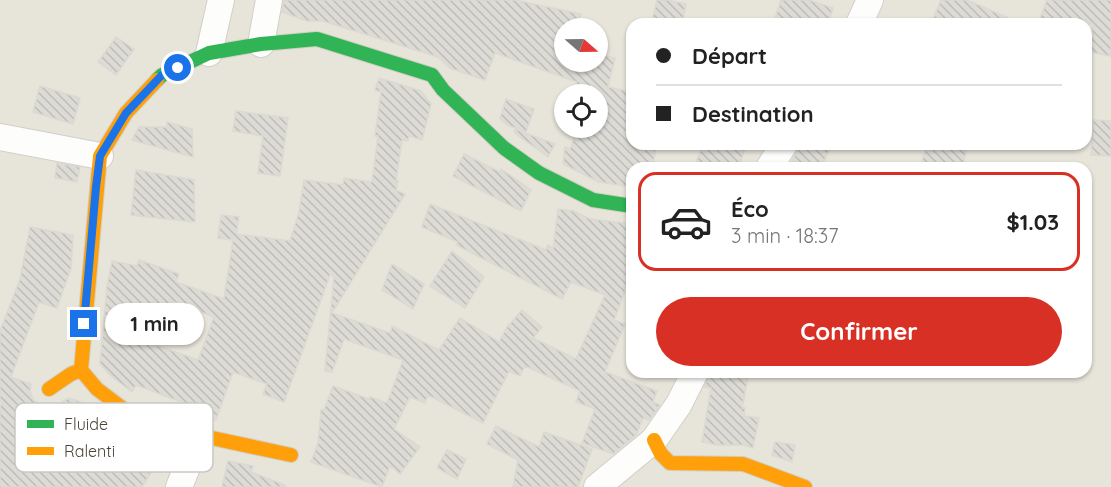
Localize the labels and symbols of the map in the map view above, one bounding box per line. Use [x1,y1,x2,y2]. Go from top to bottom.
north arrow [554,18,608,72]
route start [164,54,191,81]
callout: 1 min [105,303,204,345]
route end [70,310,97,337]
legend [15,403,213,472]
text: Fluide [64,414,108,434]
text: Ralenti [64,441,115,461]

